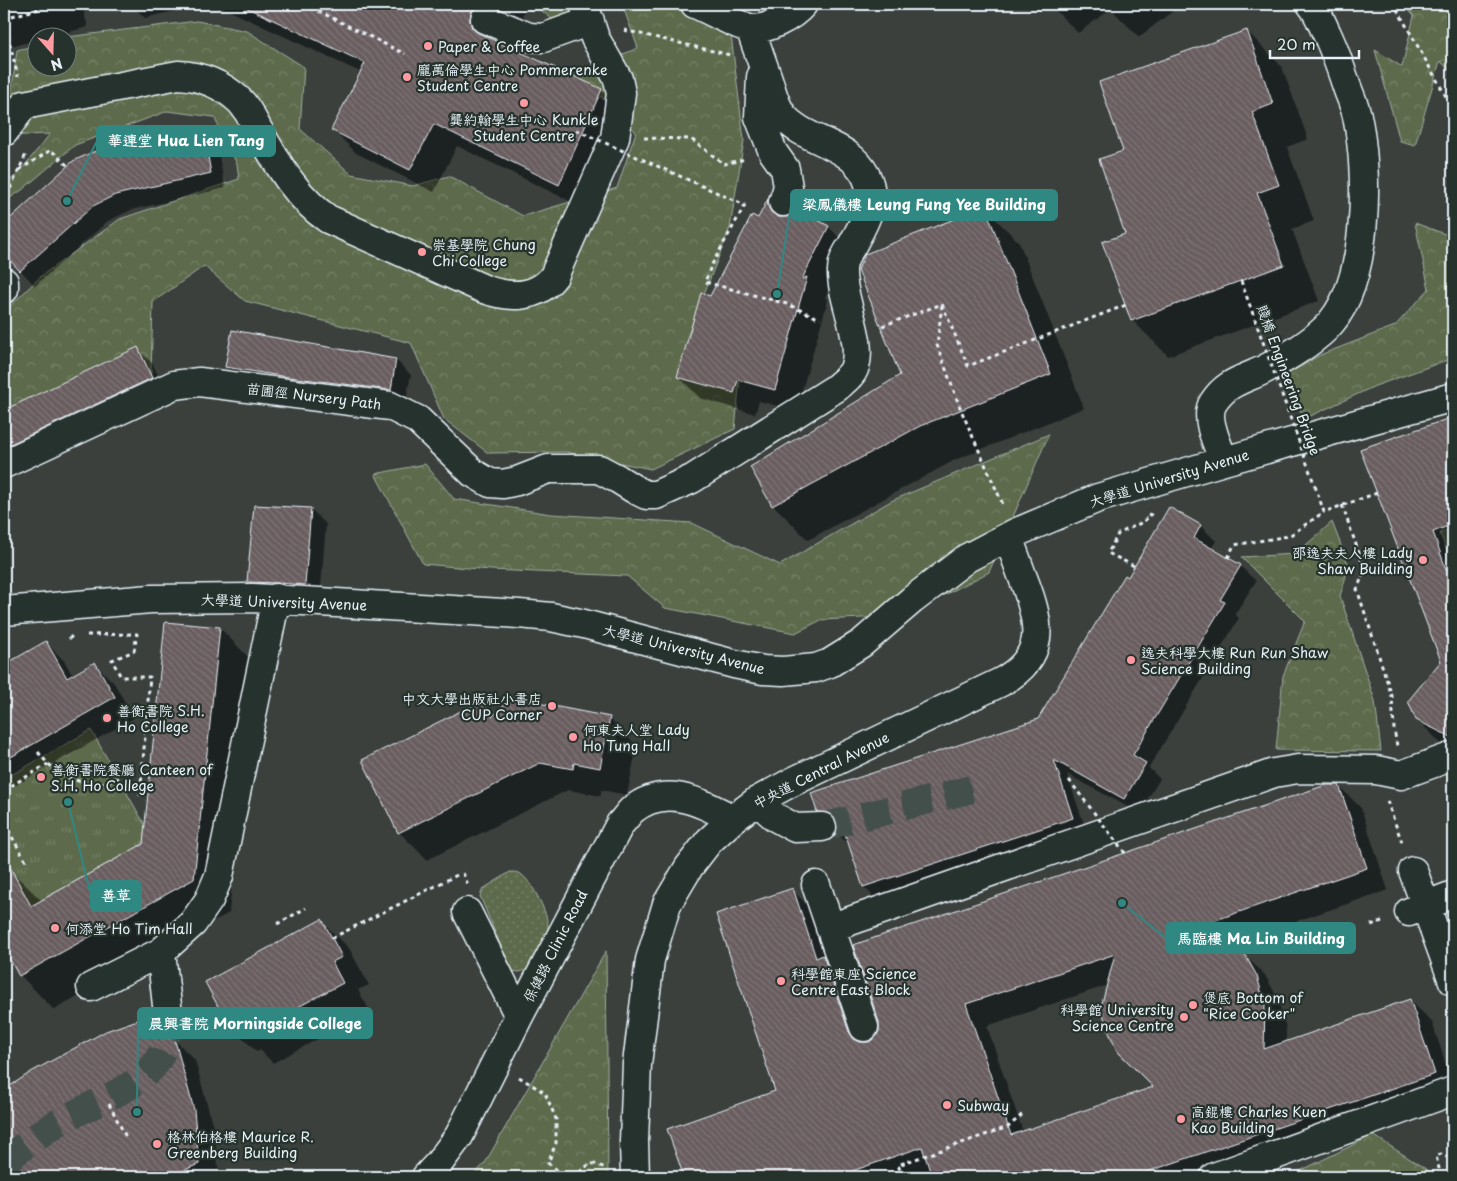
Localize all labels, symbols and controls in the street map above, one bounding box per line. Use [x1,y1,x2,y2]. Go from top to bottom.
north arrow [28,28,78,78]
scale bar [1270,28,1358,60]
text: 20 m [1277,32,1316,55]
place label: Paper & Coffee [438,36,541,57]
marker: Paper & Coffee [422,40,434,52]
text: N [48,53,65,76]
place label: 龐萬倫學生中心 Pommerenke Student Centre [417,59,608,96]
marker: 龐萬倫學生中心 Pommerenke Student Centre [401,71,413,83]
marker: 龔約翰學生中心 Kunkle Student Centre [518,97,530,109]
place label: 龔約翰學生中心 Kunkle Student Centre [449,109,599,146]
callout: 華連堂 Hua Lien Tang [97,126,275,156]
text: 華連堂 Hua Lien Tang [108,128,264,151]
callout: 梁鳳儀樓 Leung Fung Yee Building [791,190,1057,220]
text: 梁鳳儀樓 Leung Fung Yee Building [802,192,1046,215]
place label: 崇基學院 Chung Chi College [432,234,536,271]
marker: 崇基學院 Chung Chi College [416,246,428,258]
street label: 賤橋 Engineering Bridge [1252,302,1326,458]
street label: 苗圃徑 Nursery Path [245,377,383,415]
street label: 大學道 University Avenue [1086,444,1252,512]
place label: 邵逸夫夫人樓 Lady Shaw Building [1292,542,1413,579]
marker: 邵逸夫夫人樓 Lady Shaw Building [1417,554,1429,566]
street label: 大學道 University Avenue [201,589,368,615]
street label: 大學道 University Avenue [601,619,767,679]
place label: 逸夫科學大樓 Run Run Shaw Science Building [1141,642,1329,679]
marker: 逸夫科學大樓 Run Run Shaw Science Building [1125,654,1137,666]
place label: 中文大學出版社小書店 CUP Corner [402,688,542,725]
place label: 善衡書院 S.H. Ho College [117,700,205,737]
marker: 中文大學出版社小書店 CUP Corner [546,700,558,712]
marker: 善衡書院 S.H. Ho College [101,712,113,724]
place label: 何東夫人堂 Lady Ho Tung Hall [583,719,690,756]
street label: 中央道 Central Avenue [749,727,893,813]
marker: 何東夫人堂 Lady Ho Tung Hall [567,731,579,743]
place label: 善衡書院餐廳 Canteen of S.H. Ho College [51,759,214,796]
marker: 善衡書院餐廳 Canteen of S.H. Ho College [35,771,47,783]
callout: 善草 [91,881,141,911]
text: 善草 [101,883,131,906]
street label: 保健路 Clinic Road [518,886,592,1006]
place label: 何添堂 Ho Tim Hall [65,918,193,939]
marker: 何添堂 Ho Tim Hall [49,922,61,934]
callout: 馬臨樓 Ma Lin Building [1166,923,1355,953]
text: 馬臨樓 Ma Lin Building [1177,926,1345,949]
place label: 科學館東座 Science Centre East Block [791,963,917,1000]
marker: 科學館東座 Science Centre East Block [775,975,787,987]
place label: 煲底 Bottom of "Rice Cooker" [1203,987,1304,1024]
place label: 科學館 University Science Centre [1060,999,1174,1036]
marker: 煲底 Bottom of "Rice Cooker" [1187,999,1199,1011]
callout: 晨興書院 Morningside College [138,1008,372,1038]
text: 晨興書院 Morningside College [148,1011,362,1034]
marker: 科學館 University Science Centre [1178,1011,1190,1023]
place label: Subway [957,1095,1009,1116]
marker: Subway [941,1099,953,1111]
place label: 高錕樓 Charles Kuen Kao Building [1191,1101,1327,1138]
marker: 高錕樓 Charles Kuen Kao Building [1175,1113,1187,1125]
place label: 格林伯格樓 Maurice R. Greenberg Building [167,1126,314,1163]
marker: 格林伯格樓 Maurice R. Greenberg Building [151,1138,163,1150]

